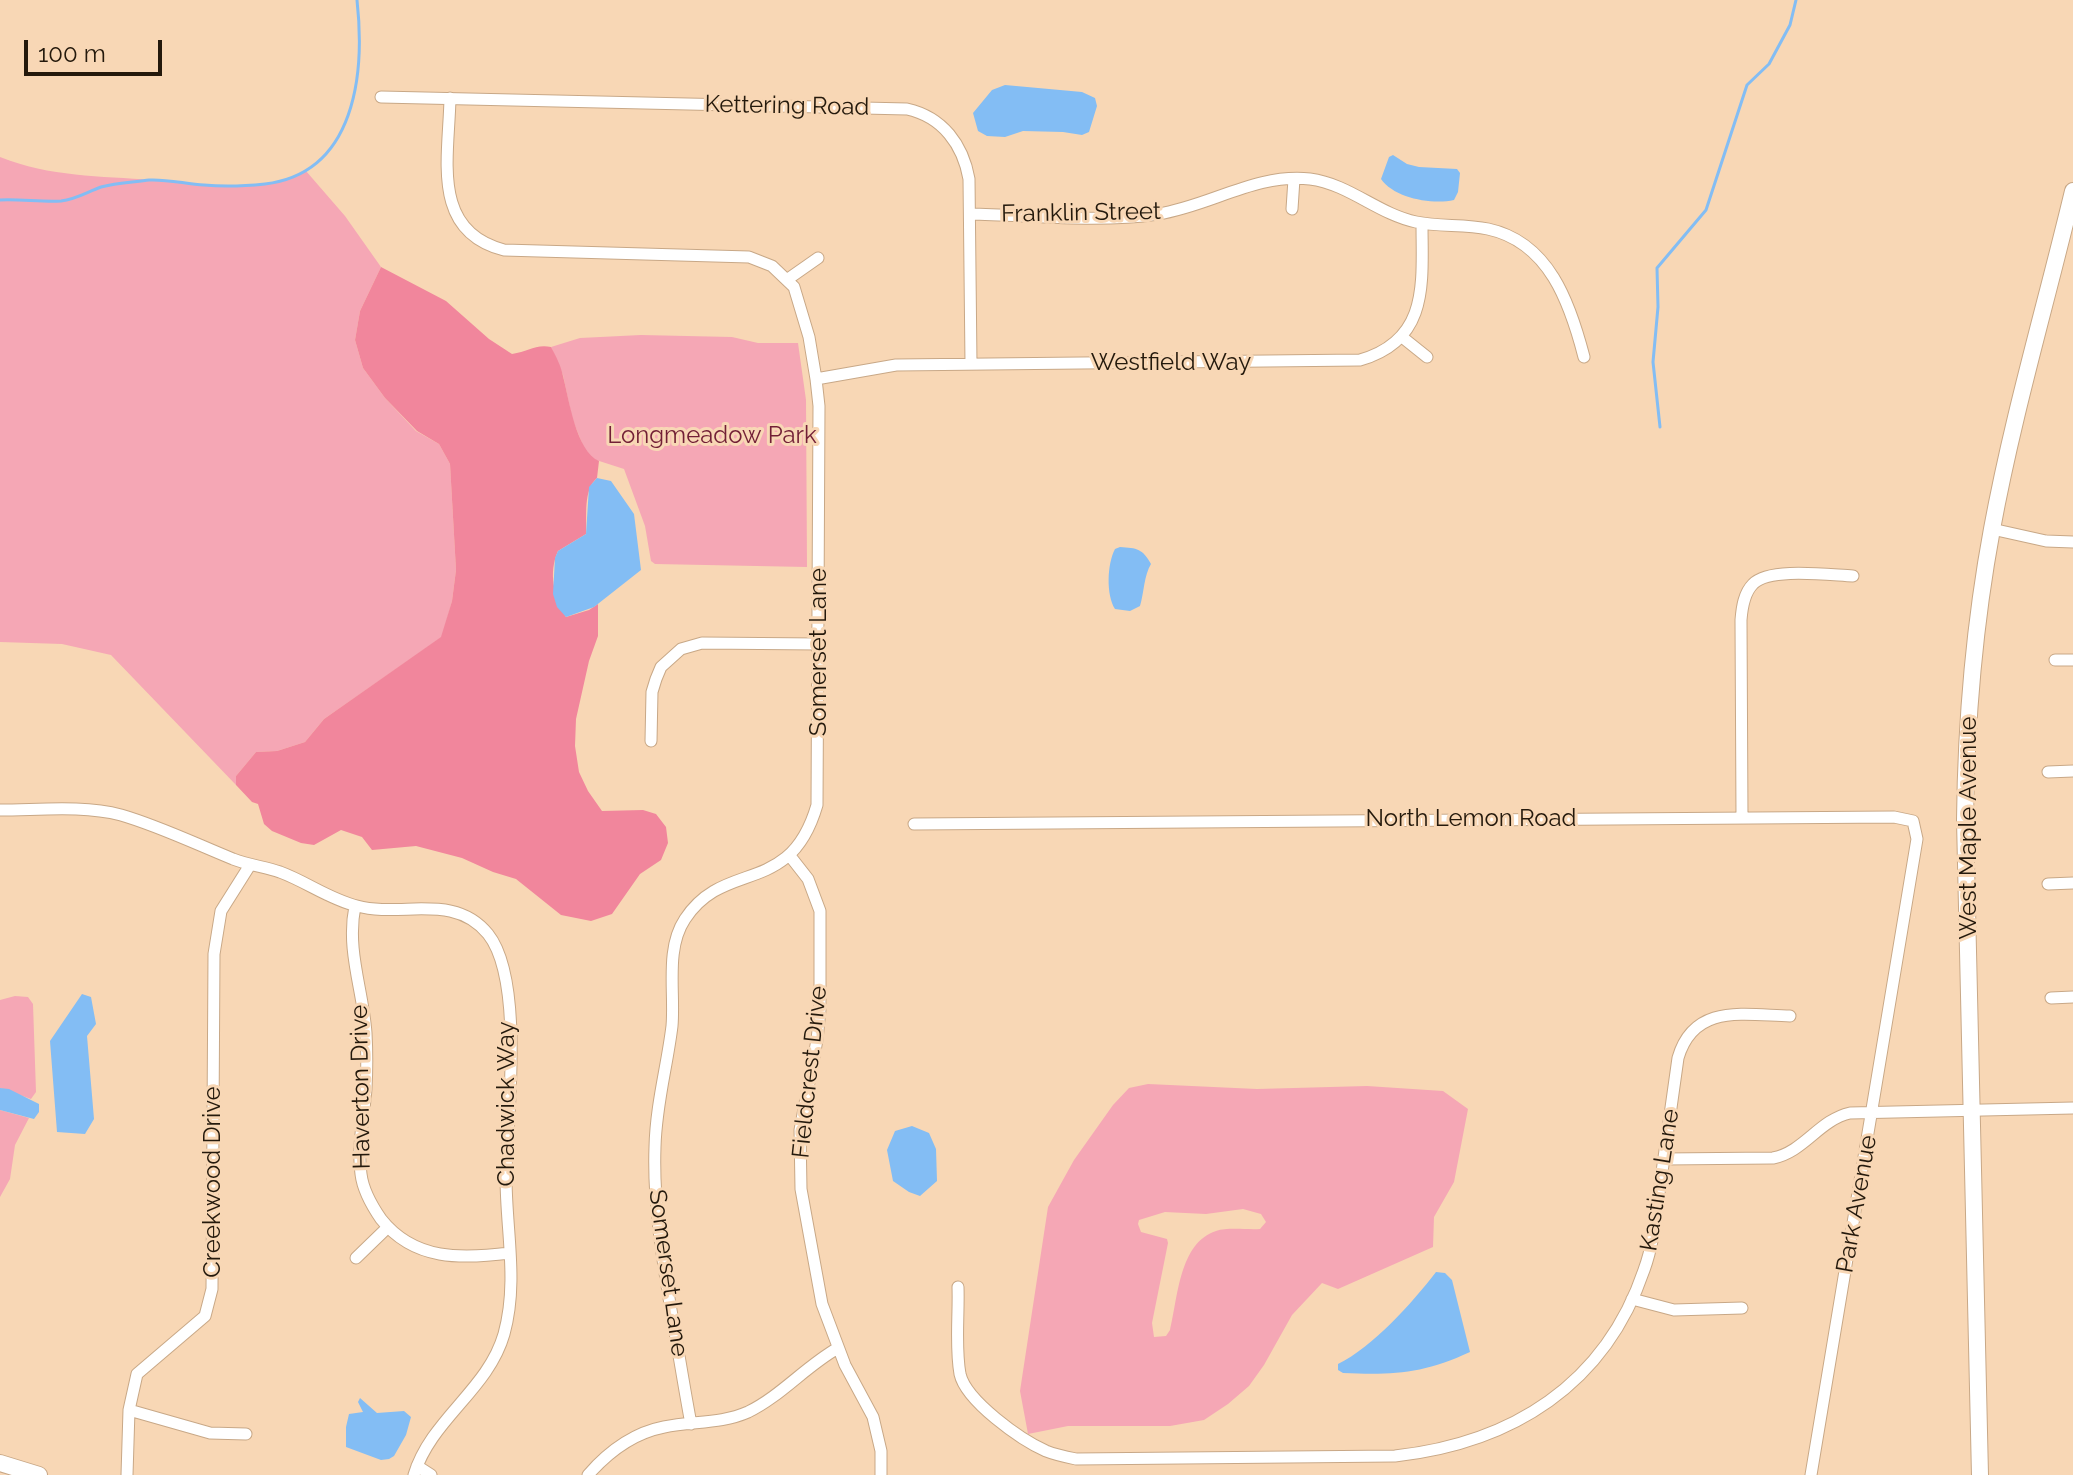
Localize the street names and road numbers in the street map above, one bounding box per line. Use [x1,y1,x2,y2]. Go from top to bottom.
street label: Kettering Road [704,90,870,122]
street label: Franklin Street [1001,197,1161,229]
street label: Westfield Way [1091,349,1251,377]
street label: Somerset Lane [805,568,833,736]
street label: West Maple Avenue [1955,716,1983,940]
street label: North Lemon Road [1365,805,1577,833]
street label: Fieldcrest Drive [787,984,833,1160]
street label: Haverton Drive [345,1004,377,1170]
street label: Chadwick Way [493,1022,521,1186]
street label: Creekwood Drive [199,1086,227,1278]
street label: Kasting Lane [1635,1107,1685,1253]
street label: Park Avenue [1831,1133,1883,1275]
street label: Somerset Lane [642,1188,694,1358]

